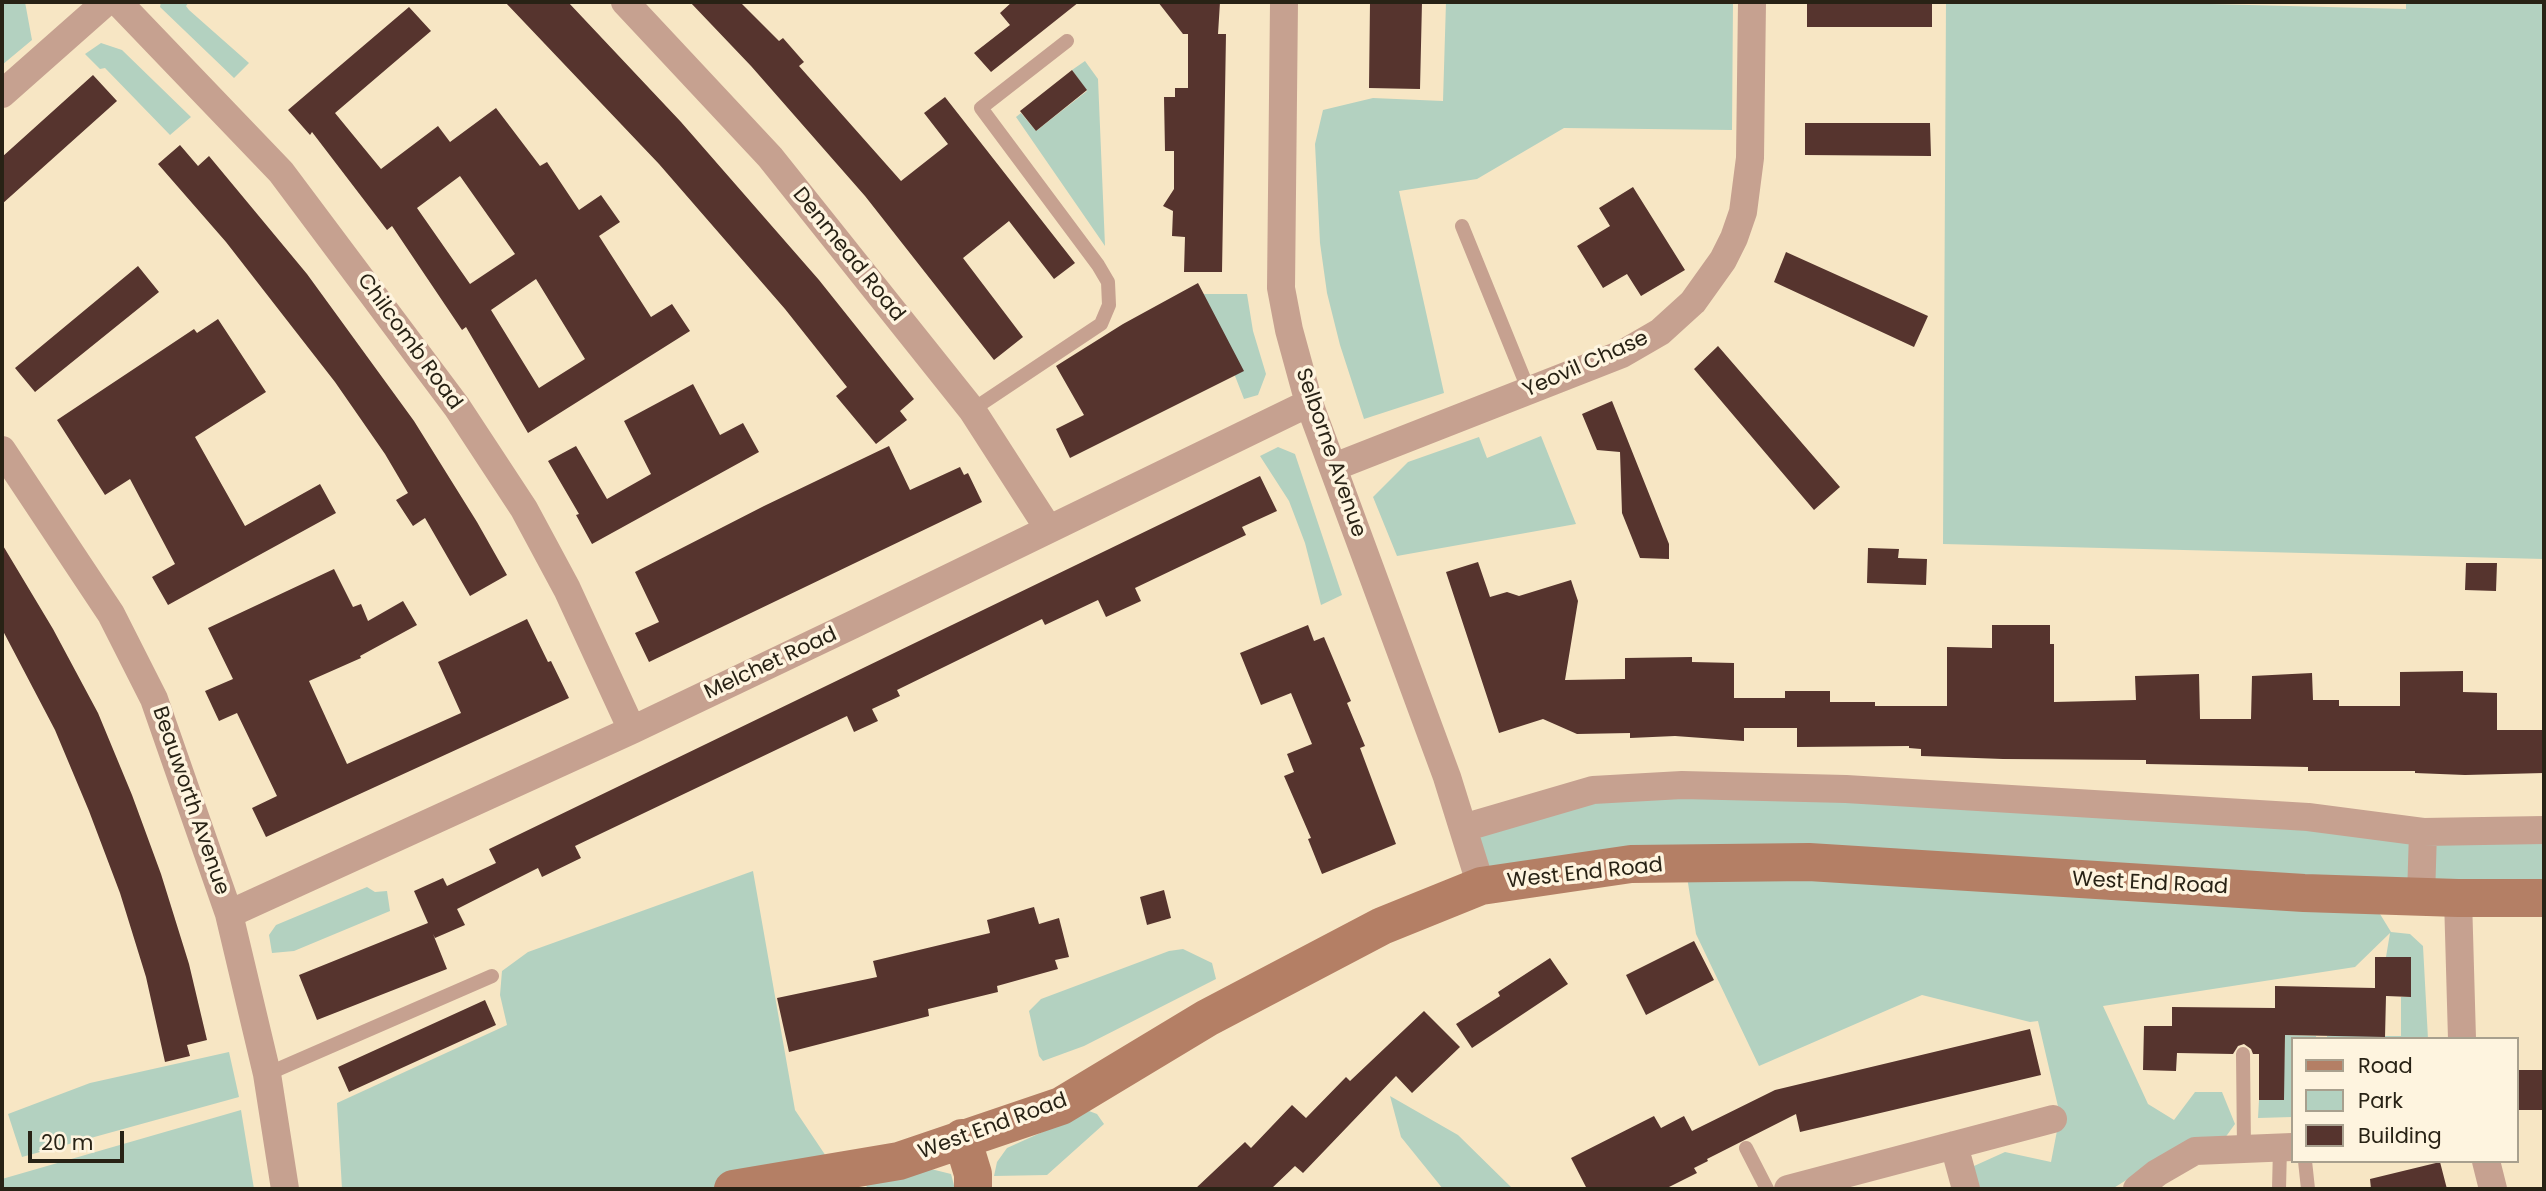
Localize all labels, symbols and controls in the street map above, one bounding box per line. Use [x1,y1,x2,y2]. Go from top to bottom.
street label: Denmead Road [786,183,910,327]
street label: Chilcomb Road [351,269,467,415]
street label: Yeovil Chase [1520,326,1652,404]
street label: Selborne Avenue [1289,365,1371,541]
street label: Melchet Road [701,622,841,706]
street label: Beauworth Avenue [146,703,234,899]
street label: West End Road [1506,853,1664,895]
street label: West End Road [2071,867,2229,901]
legend [2290,1037,2518,1163]
text: Road [2358,1051,2413,1080]
text: Park [2358,1086,2403,1115]
street label: West End Road [915,1088,1071,1166]
scale bar [32,1118,128,1162]
text: Building [2358,1121,2442,1150]
text: 20 m [41,1128,94,1157]

